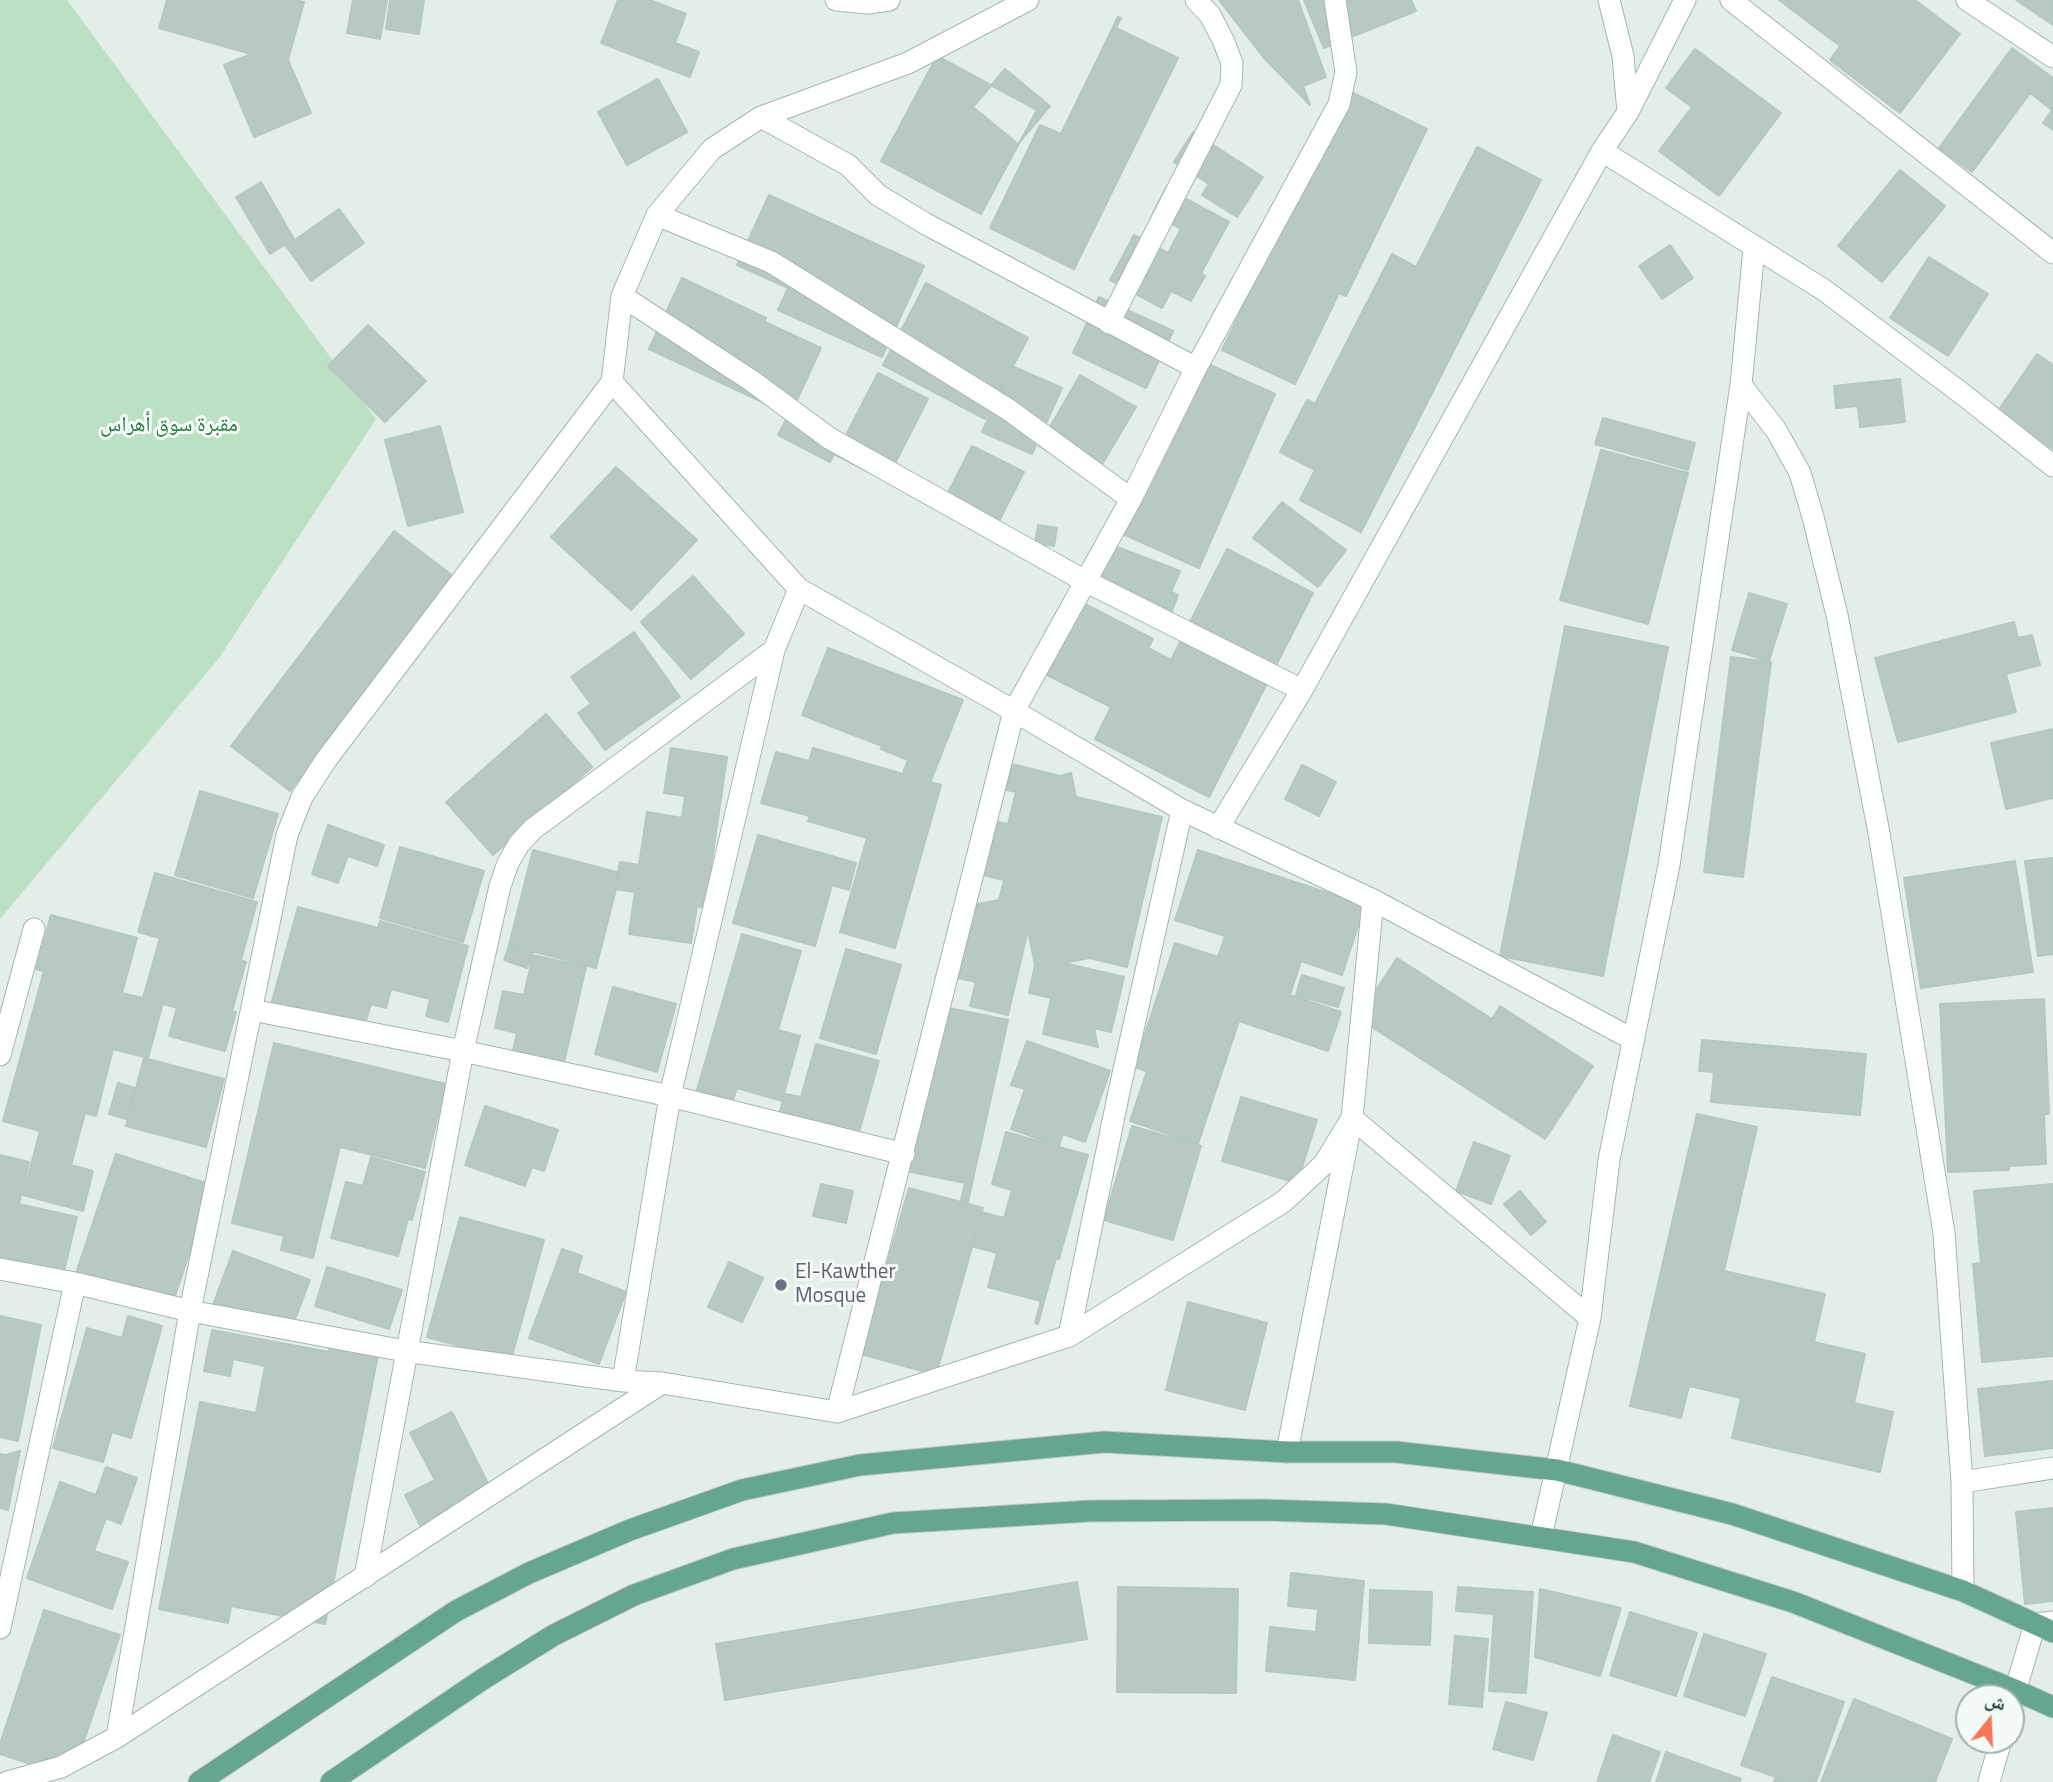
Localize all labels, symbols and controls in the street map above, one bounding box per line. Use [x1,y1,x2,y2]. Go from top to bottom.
park label: مقبرة سوق أهراس [100,413,238,439]
place label: El-Kawther Mosque [795,1260,896,1310]
marker: El-Kawther Mosque [773,1277,789,1293]
north arrow [1955,1684,2025,1754]
text: ش [1982,1684,2010,1717]

